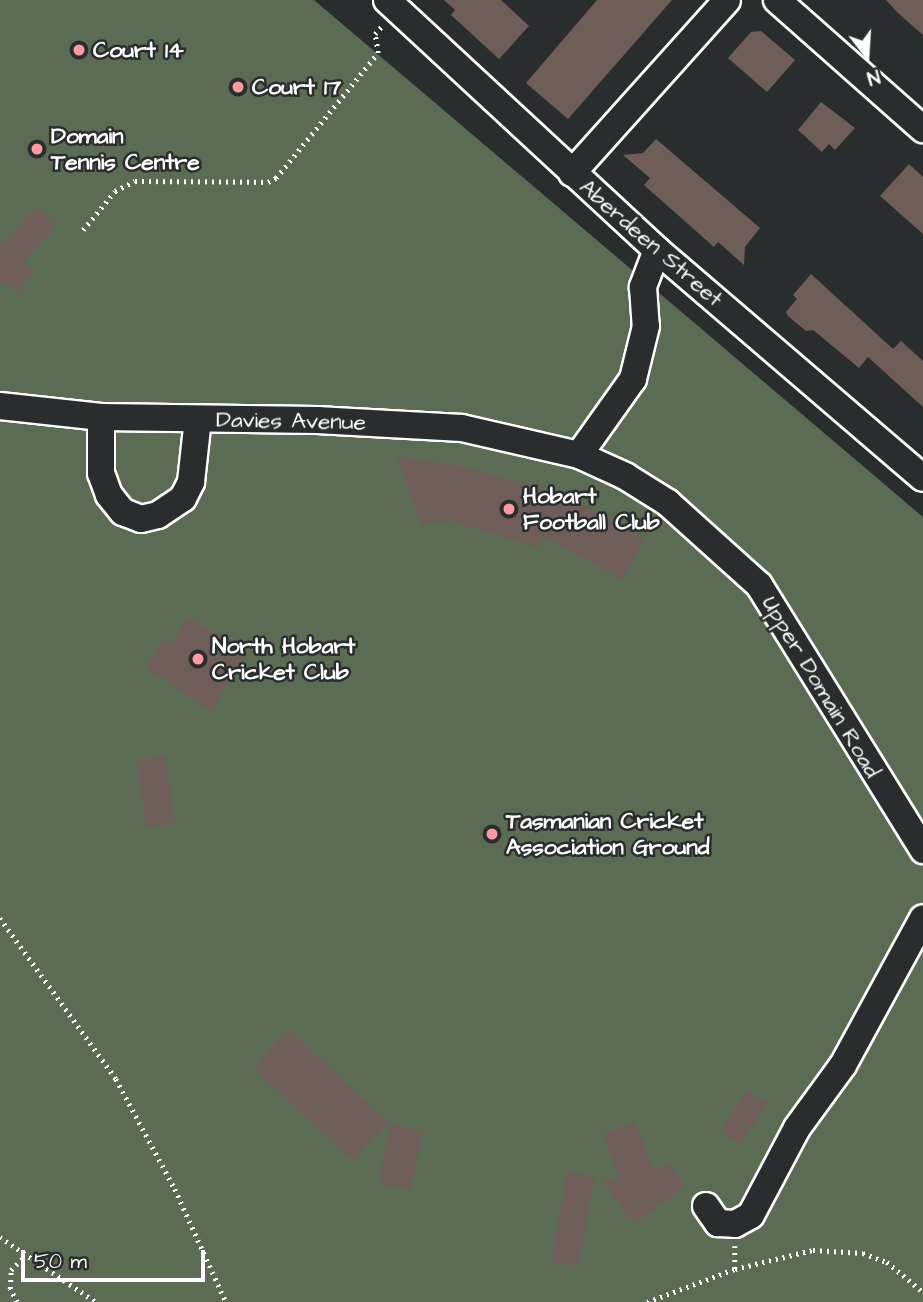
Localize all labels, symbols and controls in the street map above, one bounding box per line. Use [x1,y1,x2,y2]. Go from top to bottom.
north arrow [832,21,902,91]
place label: Court 14 [93,36,184,64]
marker: Court 14 [71,42,87,58]
text: N [864,62,883,91]
place label: Court 17 [252,73,341,101]
marker: Court 17 [230,79,246,95]
place label: Domain Tennis Centre [51,122,200,176]
marker: Domain Tennis Centre [29,141,45,157]
street label: Aberdeen Street [574,173,728,313]
street label: Davies Avenue [216,406,366,436]
place label: Hobart Football Club [523,482,660,536]
marker: Hobart Football Club [501,501,517,517]
street label: Upper Domain Road [756,591,886,783]
place label: North Hobart Cricket Club [212,632,355,686]
marker: North Hobart Cricket Club [190,651,206,667]
place label: Tasmanian Cricket Association Ground [506,807,709,861]
marker: Tasmanian Cricket Association Ground [484,826,500,842]
scale bar [24,1236,208,1280]
text: 50 m [34,1247,87,1276]

